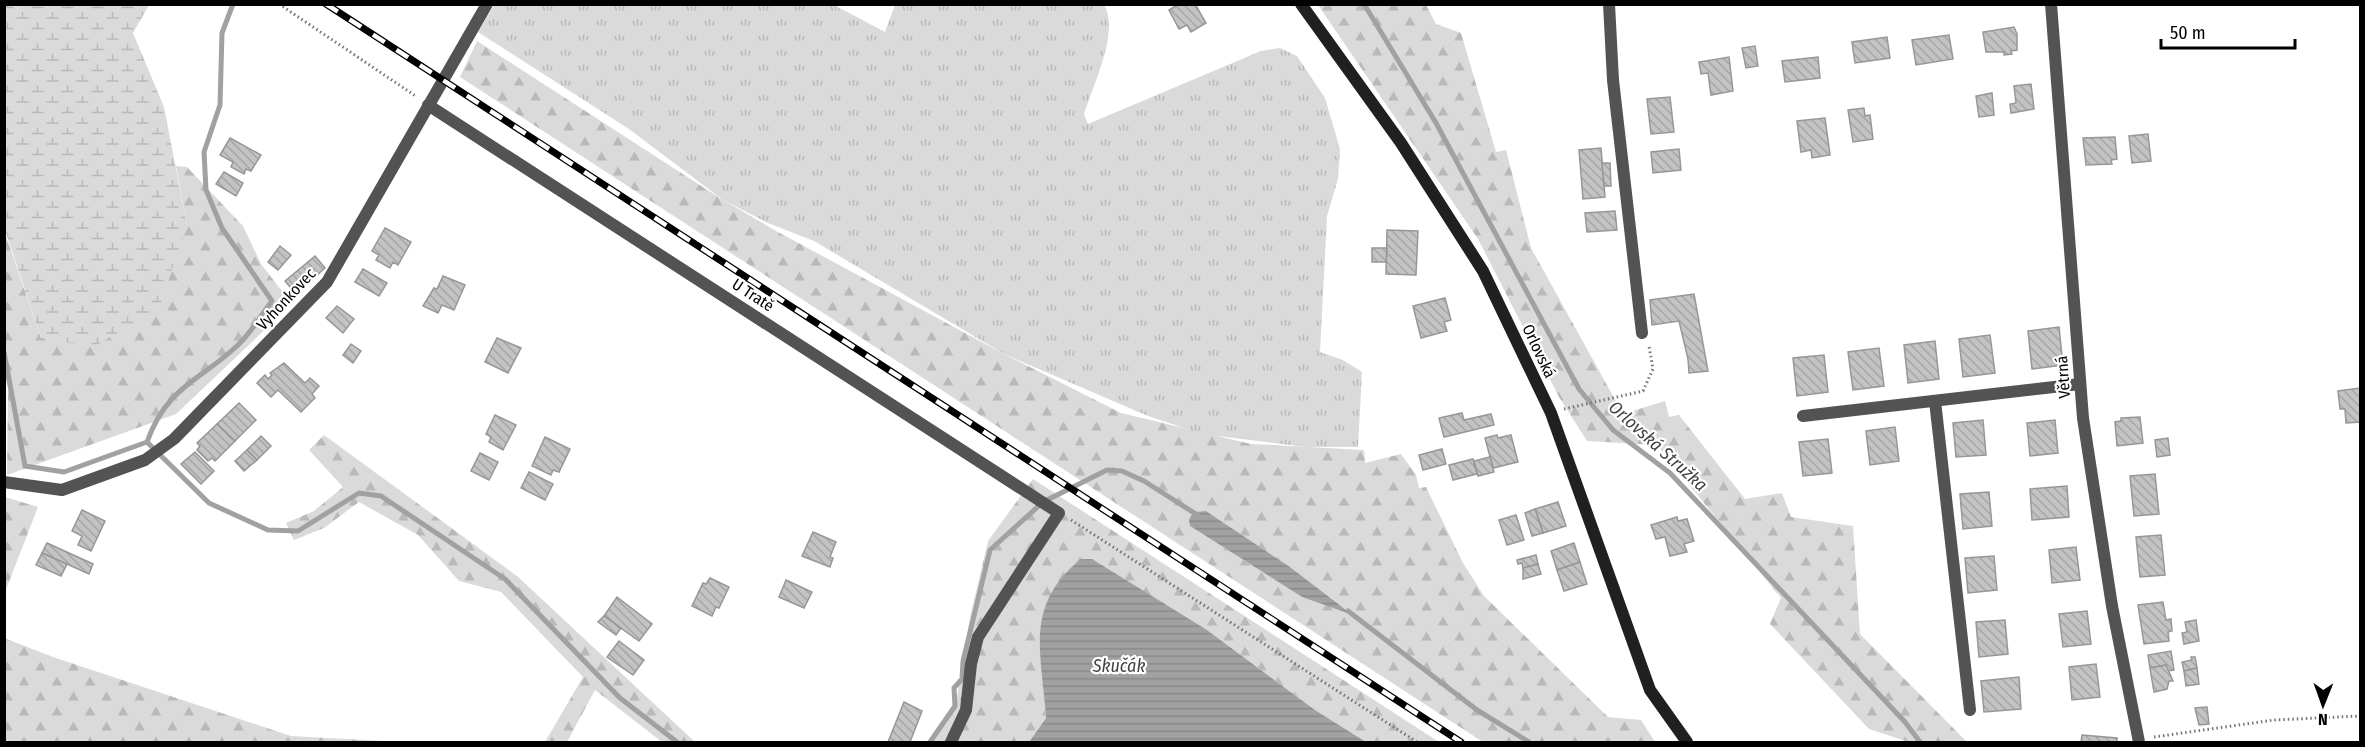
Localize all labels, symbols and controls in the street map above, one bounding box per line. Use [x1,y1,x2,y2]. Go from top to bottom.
scale bar [2161,12,2294,50]
text: 50 m [2170,22,2206,44]
street label: Vyhonkovec [252,264,320,334]
street label: U Tratě [729,275,778,316]
street label: Orlovská [1518,321,1560,381]
street label: Větrná [2052,355,2074,399]
water label: Orlovská Stružka [1604,396,1712,496]
water label: Skučák [1092,655,1145,677]
north arrow [2293,675,2353,735]
text: N [2318,710,2328,729]

